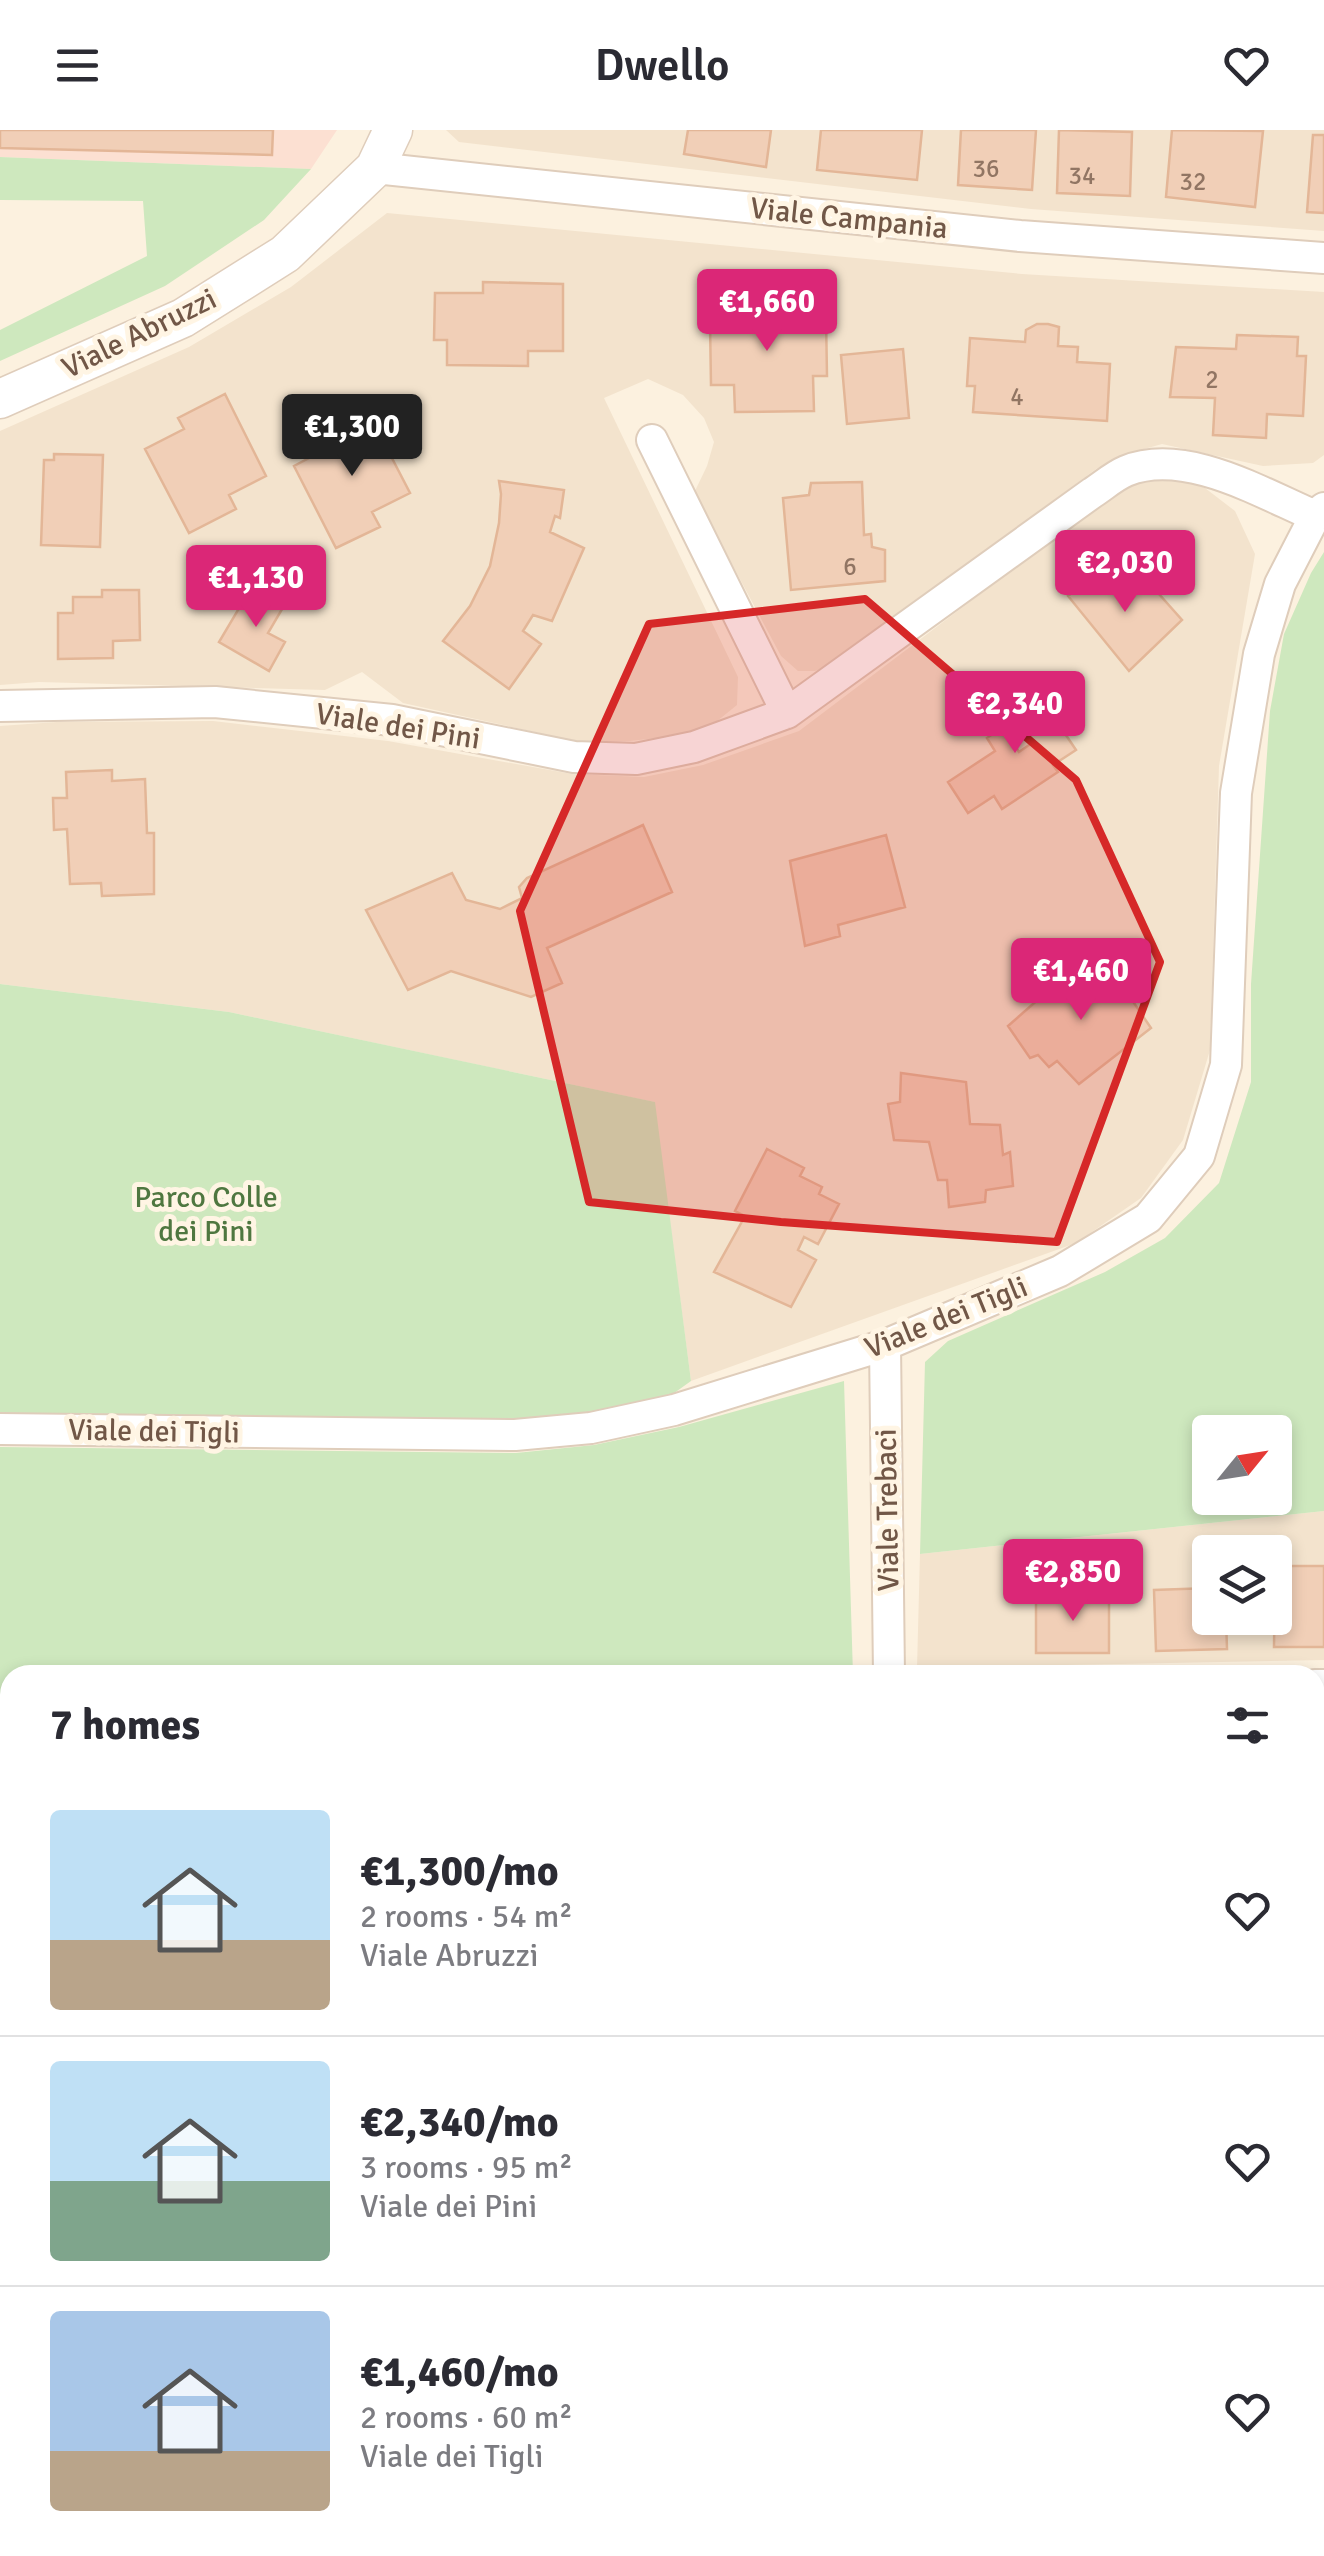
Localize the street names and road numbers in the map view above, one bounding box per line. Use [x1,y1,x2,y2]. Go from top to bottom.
street label: Viale Campania [748,190,950,247]
street label: Viale Abruzzi [56,280,222,387]
street label: Viale dei Pini [313,695,483,758]
street label: Viale dei Tigli [860,1268,1033,1367]
street label: Viale dei Tigli [68,1412,240,1451]
street label: Viale Trebaci [868,1428,907,1592]

